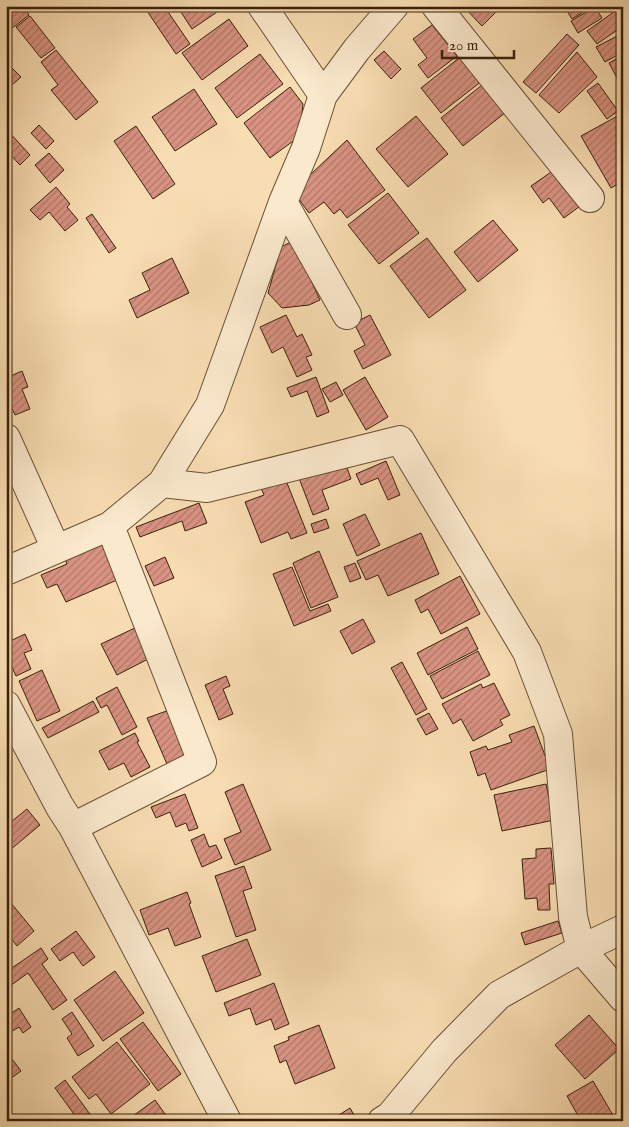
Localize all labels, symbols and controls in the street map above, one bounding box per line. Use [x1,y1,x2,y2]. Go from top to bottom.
scale bar [442,28,514,60]
text: 20 m [449,36,479,55]

